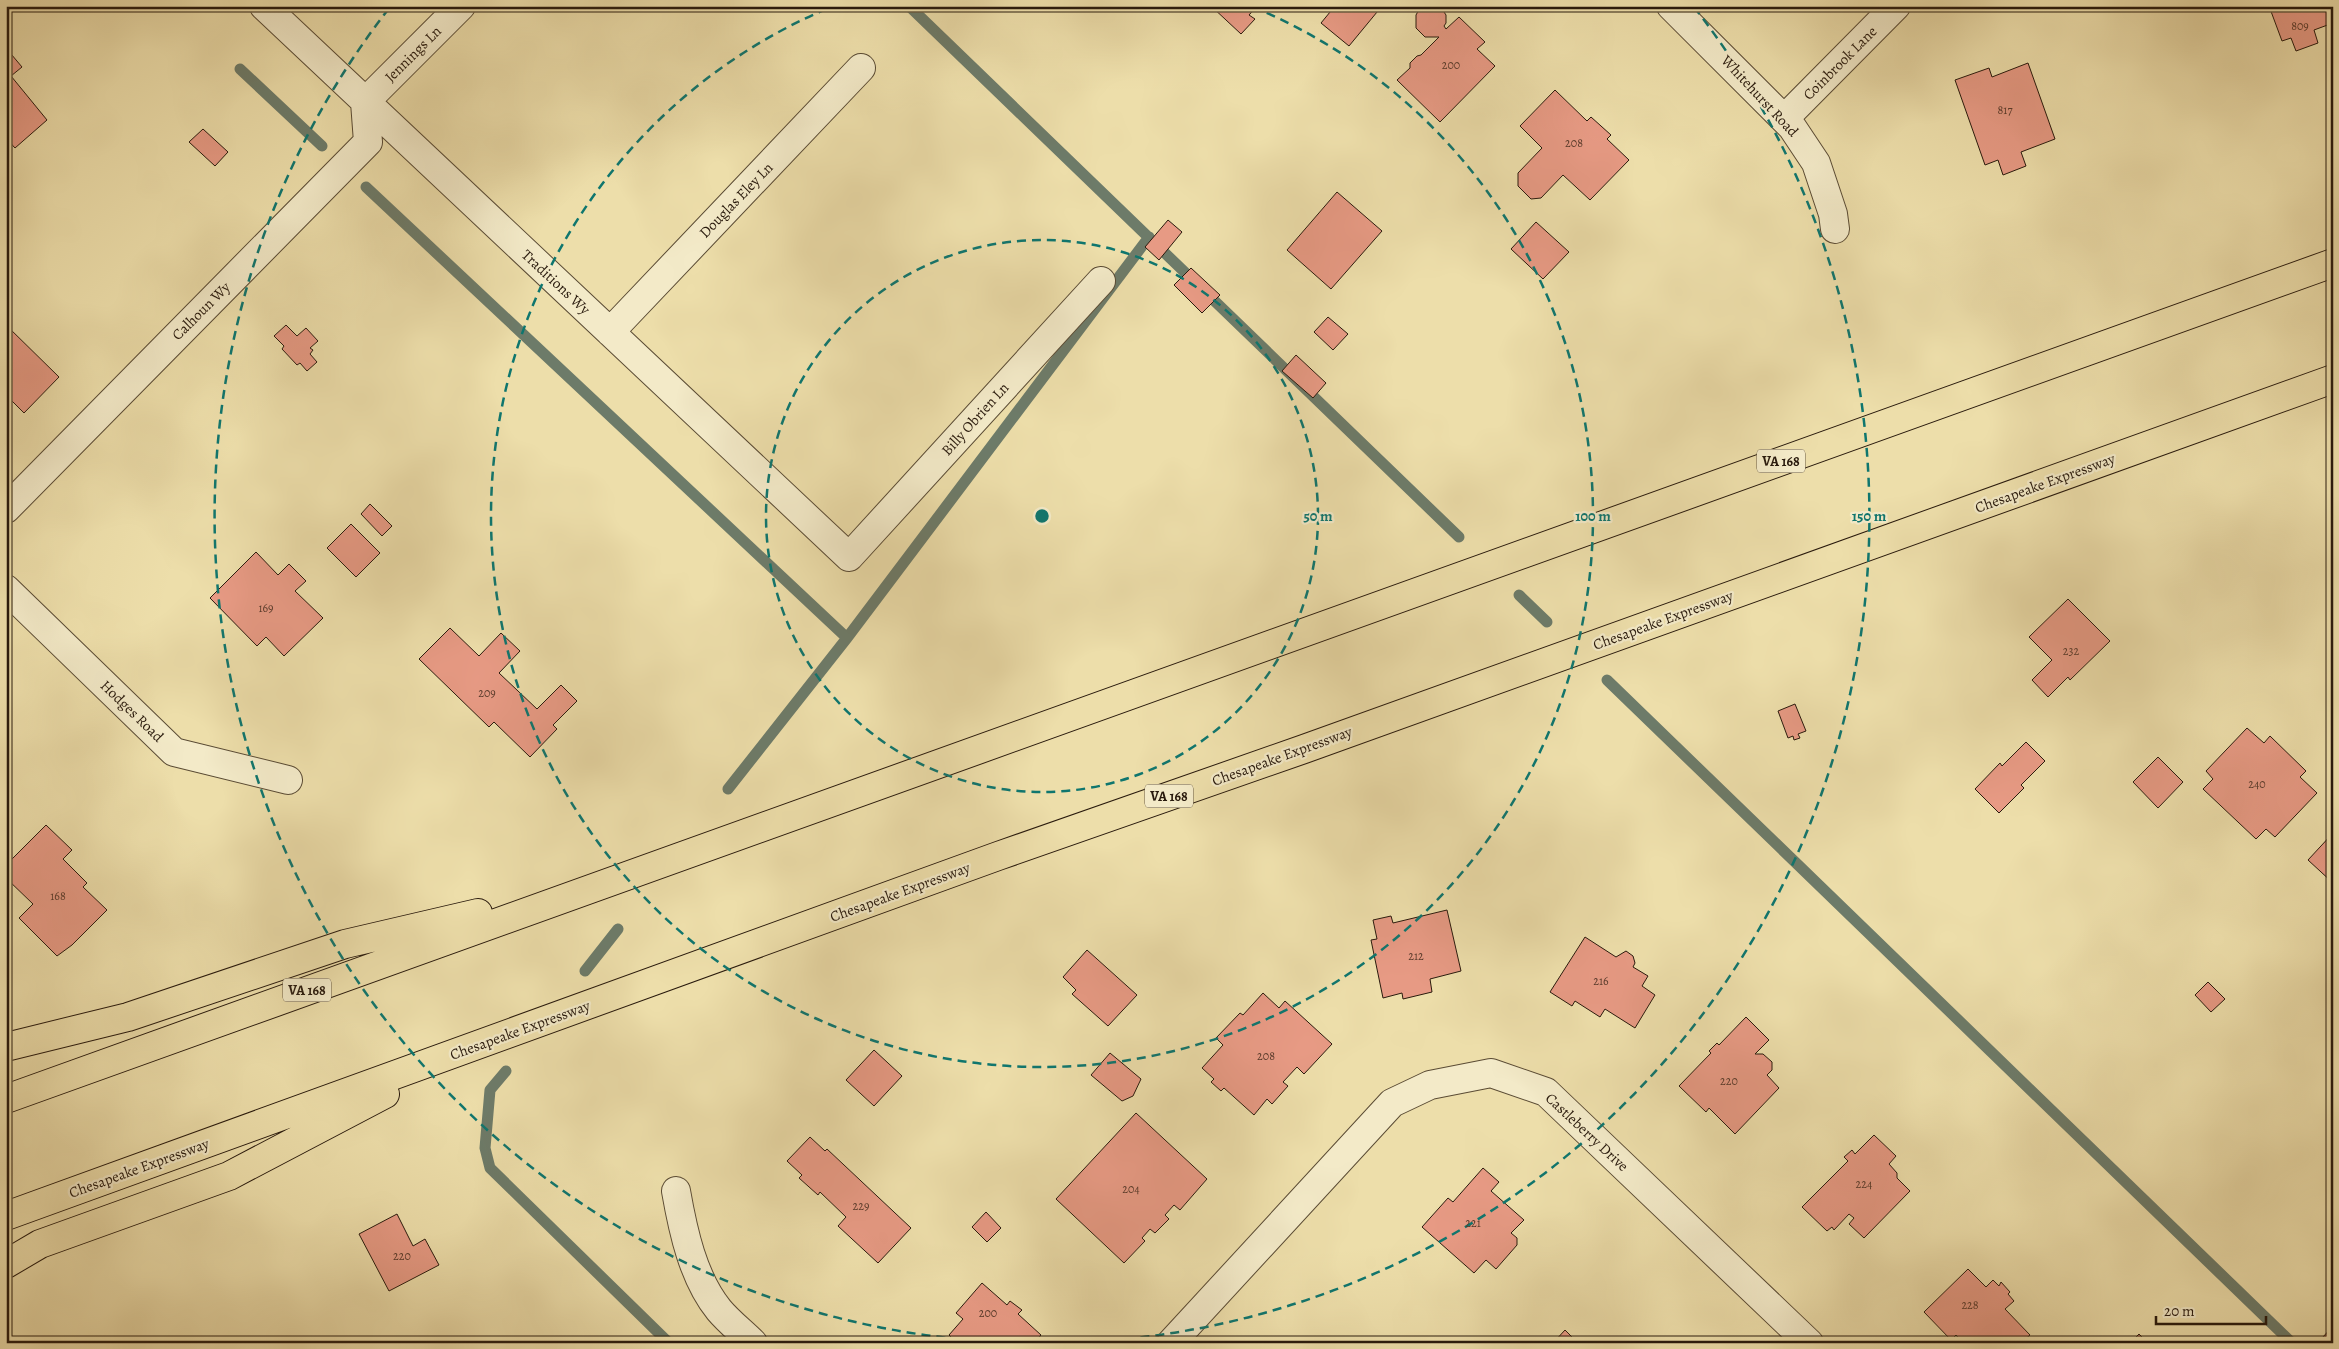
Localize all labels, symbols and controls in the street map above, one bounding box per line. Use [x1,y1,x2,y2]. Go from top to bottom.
house number: 809 [2291,18,2309,34]
street label: Jennings Ln [380,21,446,87]
street label: Coinbrook Lane [1799,21,1882,104]
street label: Whitehurst Road [1716,50,1804,142]
house number: 200 [1442,57,1460,73]
house number: 817 [1998,102,2013,118]
house number: 208 [1565,135,1583,151]
street label: Douglas Eley Ln [695,158,777,242]
street label: Traditions Wy [517,245,595,319]
street label: Calhoun Wy [167,277,235,345]
street label: Billy Obrien Ln [937,378,1013,460]
street label: Chesapeake Expressway [1972,448,2118,518]
road number: VA 168 [1757,450,1805,472]
text: 50 m [1303,506,1333,526]
text: 100 m [1575,506,1611,526]
text: 150 m [1852,506,1887,526]
centre of rings [1033,507,1051,525]
street label: Chesapeake Expressway [1590,585,1736,655]
house number: 169 [258,600,274,616]
house number: 232 [2063,643,2079,659]
street label: Hodges Road [96,676,169,747]
house number: 209 [478,685,496,701]
street label: Chesapeake Expressway [1209,721,1355,791]
house number: 240 [2248,776,2266,792]
road number: VA 168 [1145,784,1193,808]
street label: Chesapeake Expressway [827,857,973,927]
house number: 168 [50,888,66,904]
house number: 212 [1408,948,1424,964]
house number: 216 [1593,973,1609,989]
road number: VA 168 [283,978,331,1002]
street label: Chesapeake Expressway [447,995,593,1065]
house number: 208 [1257,1048,1275,1064]
house number: 220 [1720,1073,1738,1089]
street label: Castleberry Drive [1541,1088,1633,1176]
street label: Chesapeake Expressway [66,1133,212,1203]
house number: 224 [1856,1176,1873,1192]
house number: 204 [1122,1181,1140,1197]
house number: 229 [853,1198,869,1214]
house number: 221 [1465,1215,1481,1231]
house number: 220 [393,1248,411,1264]
scale bar [2156,1294,2266,1326]
house number: 228 [1961,1297,1979,1313]
text: 20 m [2164,1301,2195,1321]
house number: 200 [979,1305,997,1321]

